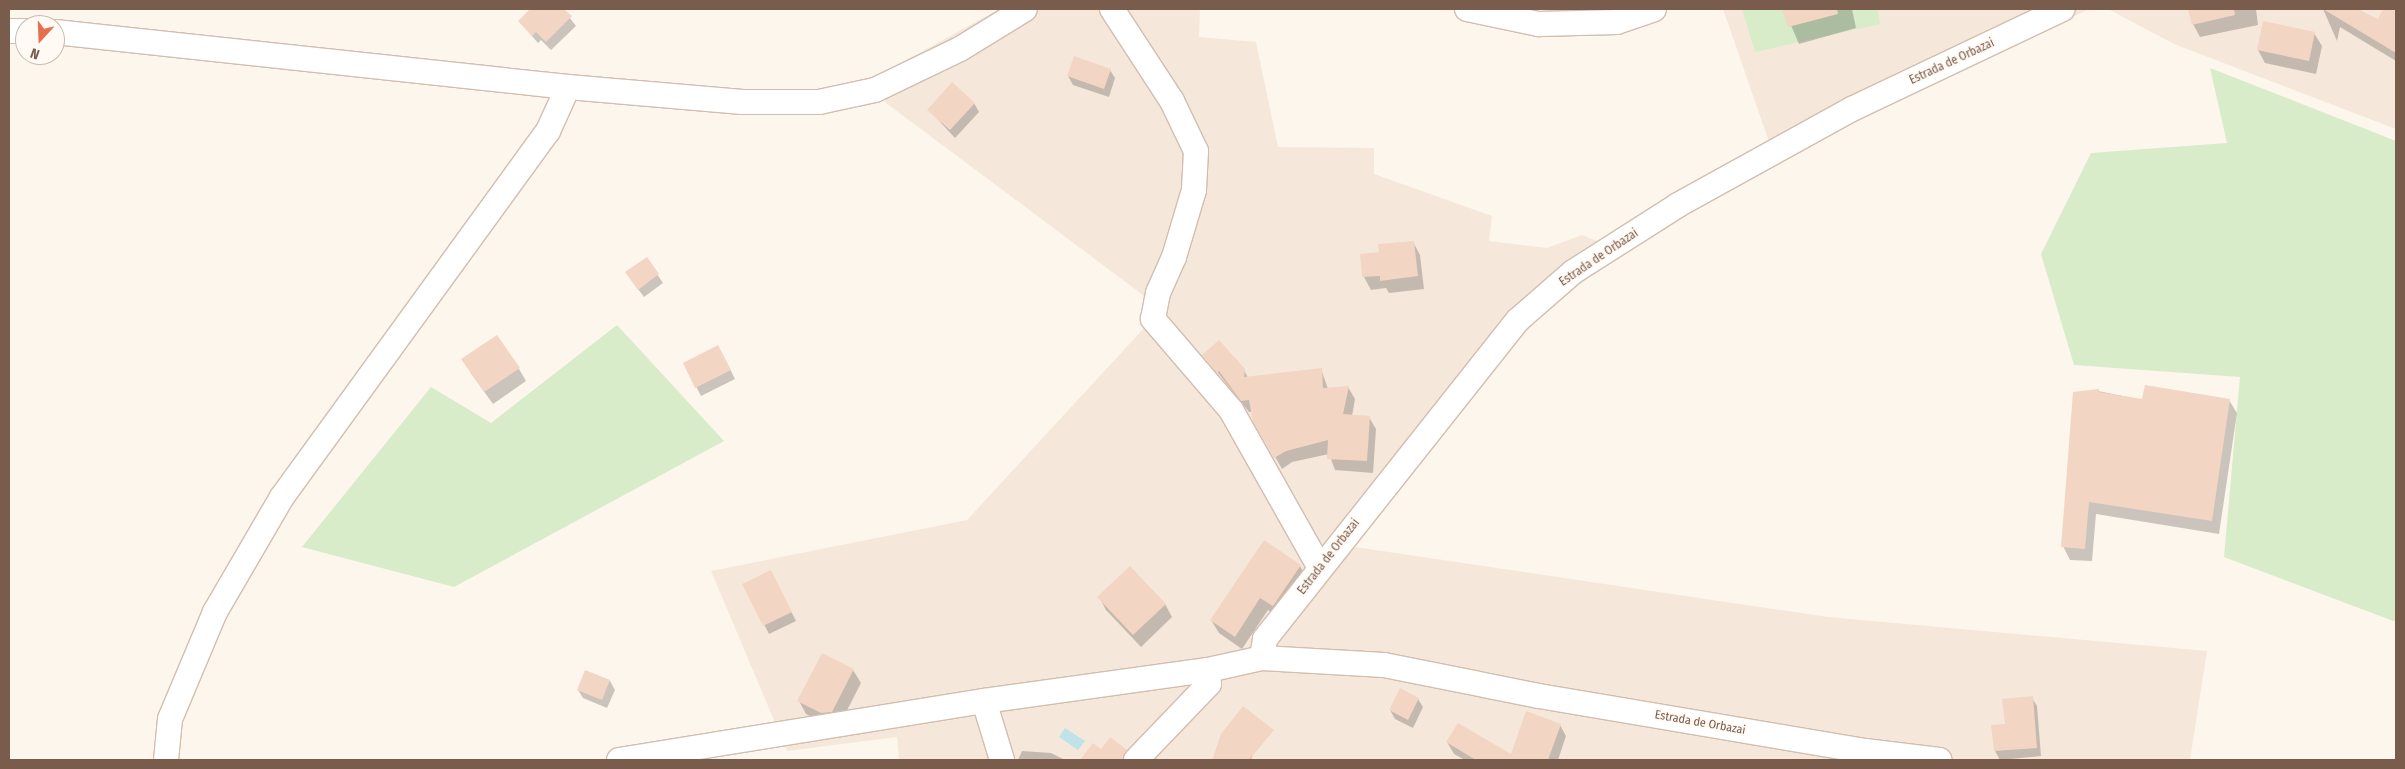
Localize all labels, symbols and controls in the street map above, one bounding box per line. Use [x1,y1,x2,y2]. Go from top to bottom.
north arrow [15,15,65,65]
street label: Estrada de Orbazai [1907,36,1997,88]
text: N [28,44,42,63]
street label: Estrada de Orbazai [1557,226,1641,290]
street label: Estrada de Orbazai [1295,516,1363,598]
street label: Estrada de Orbazai [1653,708,1747,738]

